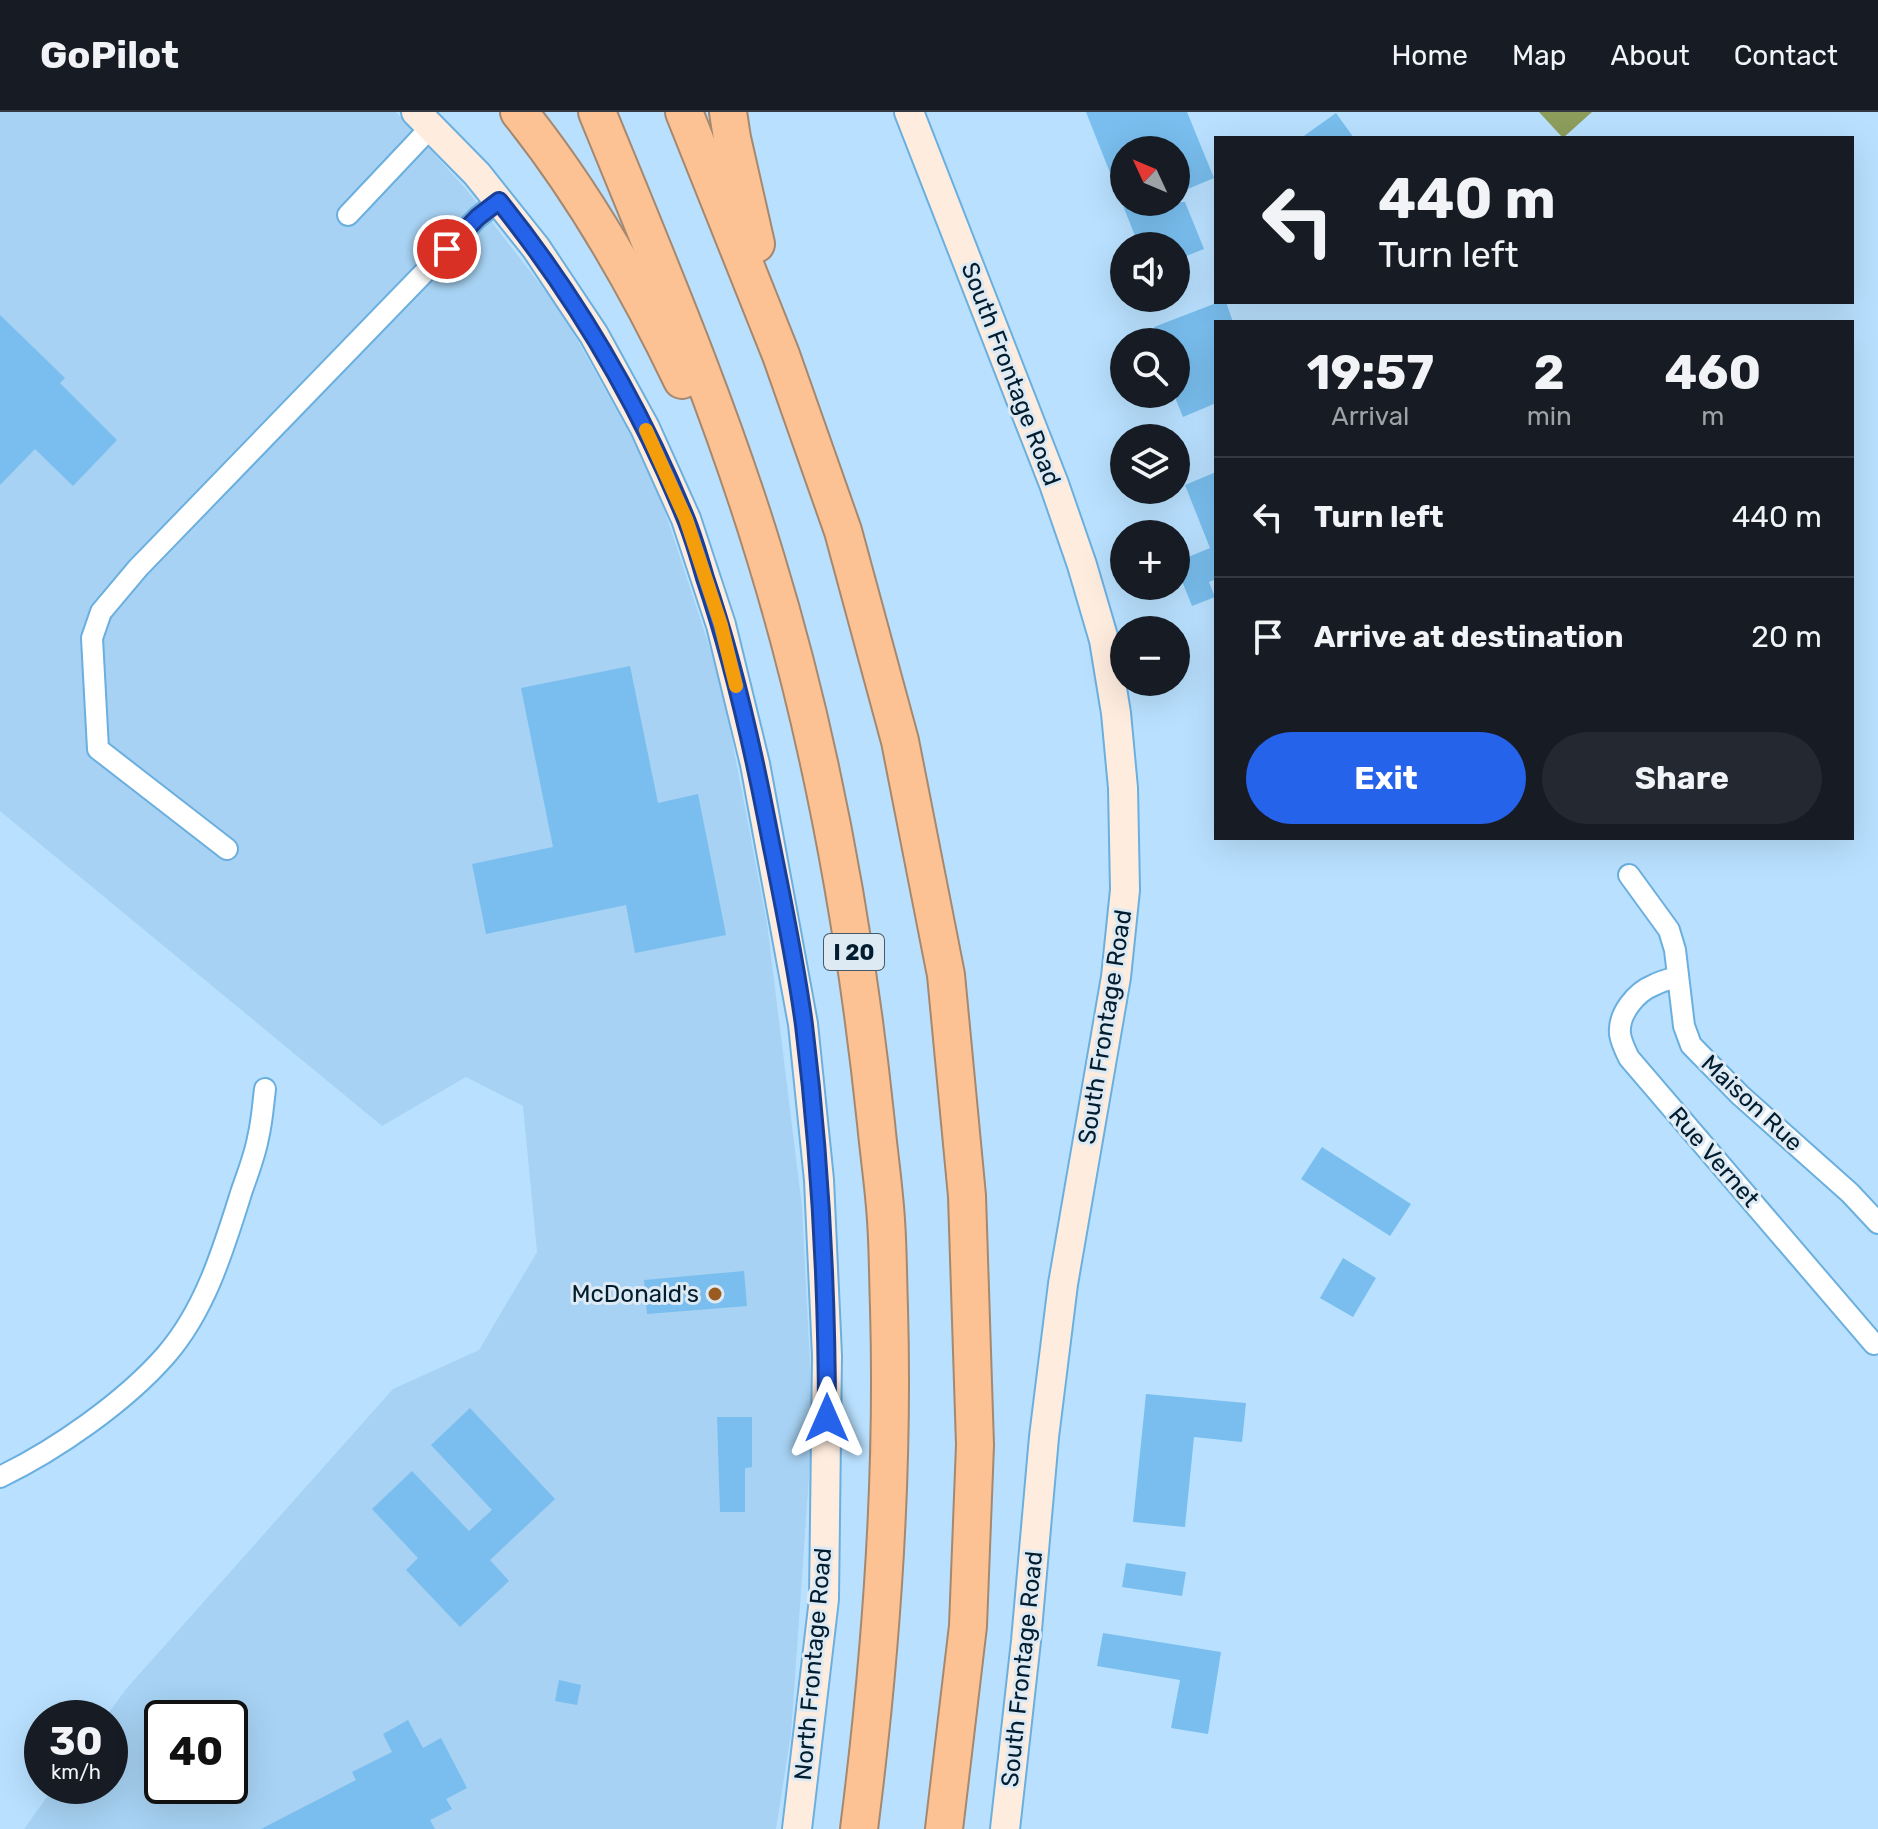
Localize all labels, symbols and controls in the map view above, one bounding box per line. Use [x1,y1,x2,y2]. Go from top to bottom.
text: GoPilot [40,32,179,78]
text: Home [1391,39,1468,72]
text: Map [1512,39,1566,72]
text: About [1610,39,1690,72]
text: Contact [1734,39,1838,72]
north arrow [1110,136,1190,216]
map controls [1110,136,1190,696]
text: 440 m [1378,166,1556,232]
icon: left [1246,168,1350,272]
pin [413,215,481,283]
icon: arrive [425,227,469,271]
button: sound [1110,232,1190,312]
text: Turn left [1378,233,1519,276]
street label: South Frontage Road [955,258,1067,490]
button: search [1110,328,1190,408]
text: 19:57 [1307,344,1434,401]
text: 2 [1534,344,1565,401]
text: 460 [1665,344,1761,401]
text: Arrival [1331,401,1409,432]
text: min [1527,401,1572,432]
text: m [1701,401,1724,432]
button: layers [1110,424,1190,504]
icon: left [1246,495,1290,539]
text: Turn left [1314,499,1444,535]
text: 440 m [1732,499,1822,535]
button: + [1110,520,1190,600]
icon: arrive [1246,615,1290,659]
button: − [1110,616,1190,696]
text: Arrive at destination [1314,619,1624,655]
text: 20 m [1751,619,1822,655]
button: Exit [1246,732,1526,824]
button: Share [1542,732,1822,824]
street label: South Frontage Road [1073,908,1137,1146]
road number: I 20 [824,934,884,970]
street label: Maison Rue [1696,1049,1808,1157]
street label: Rue Vernet [1663,1101,1765,1213]
place label: McDonald's [572,1280,699,1308]
marker: McDonald's [706,1285,724,1303]
position arrow [785,1376,869,1460]
street label: North Frontage Road [789,1547,837,1781]
street label: South Frontage Road [996,1550,1048,1788]
speed limit sign: 40 [144,1700,248,1804]
text: 30 [49,1718,103,1765]
text: km/h [51,1760,101,1784]

